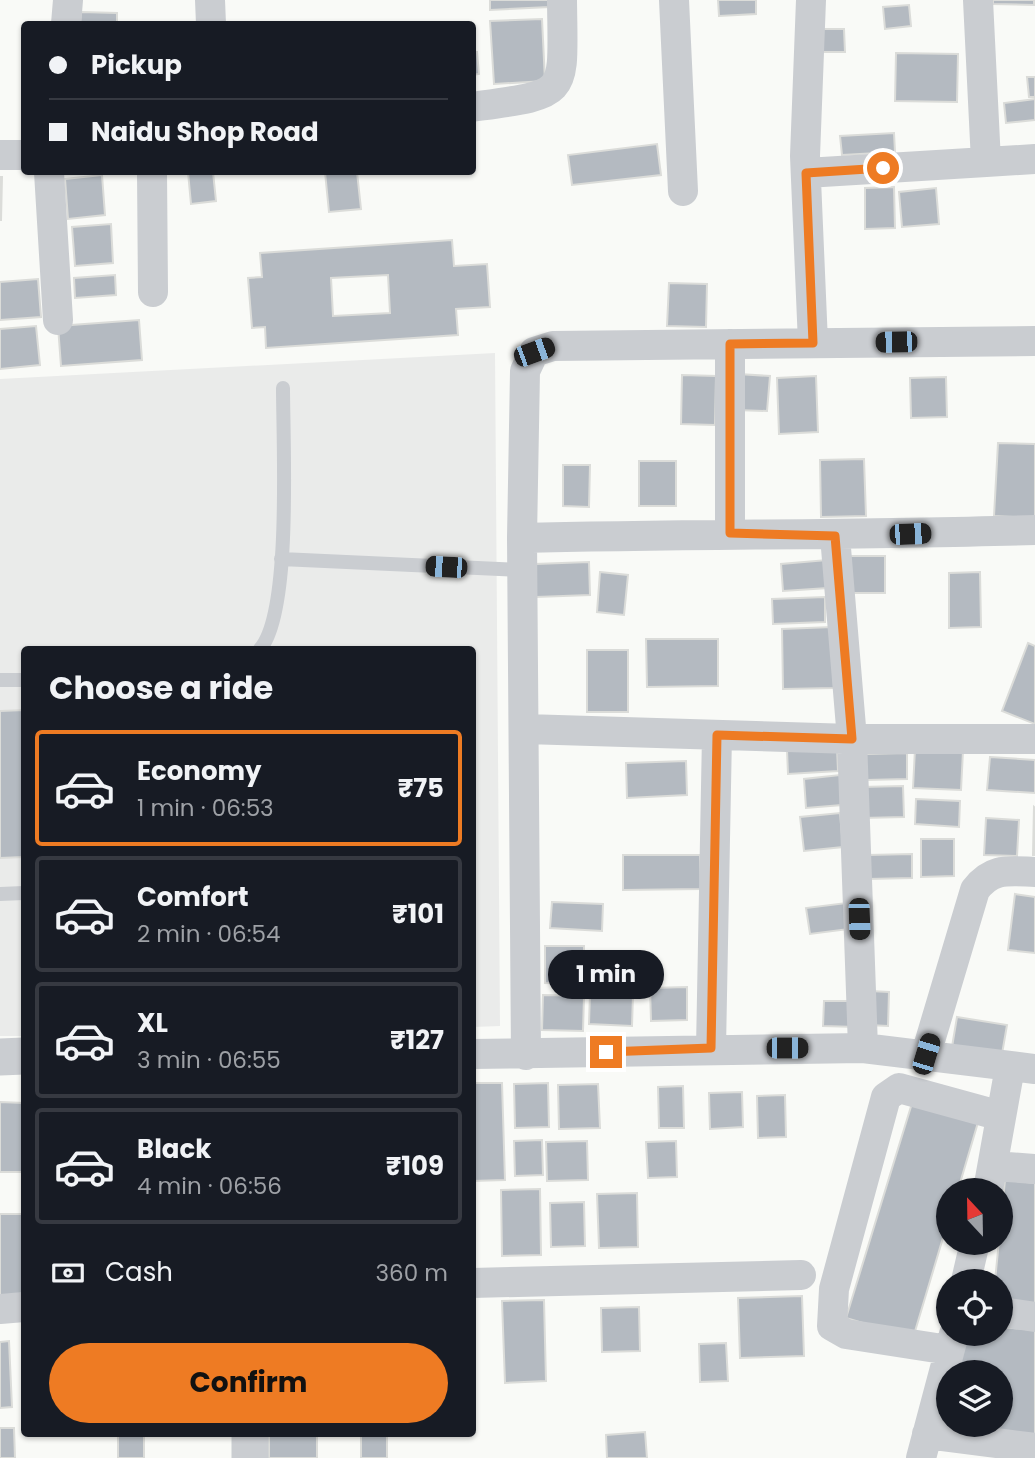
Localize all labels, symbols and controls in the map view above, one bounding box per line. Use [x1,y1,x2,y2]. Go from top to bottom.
text: Pickup [91,47,182,83]
text: Naidu Shop Road [91,114,319,150]
route start [867,152,899,184]
car [875,331,918,353]
car [511,335,558,369]
car [889,523,932,545]
car [425,555,468,579]
text: Choose a ride [49,665,273,710]
text: Economy [137,753,261,789]
icon: car [53,757,116,820]
text: ₹75 [398,770,444,806]
text: 1 min · 06:53 [137,792,274,824]
text: Comfort [137,879,249,915]
icon: car [53,883,116,946]
text: ₹101 [392,896,444,932]
car [848,898,871,940]
text: 2 min · 06:54 [137,918,280,950]
callout: 1 min [548,950,664,1000]
text: 1 min [576,958,636,990]
text: XL [137,1005,168,1041]
icon: car [53,1009,116,1072]
text: ₹127 [390,1022,444,1058]
car [910,1031,943,1077]
route end [590,1036,622,1068]
car [767,1038,809,1059]
text: 3 min · 06:55 [137,1044,281,1076]
text: Black [137,1131,211,1167]
icon: car [53,1135,116,1198]
text: ₹109 [386,1148,444,1184]
text: 4 min · 06:56 [137,1170,282,1202]
north arrow [936,1178,1013,1255]
map controls [936,1178,1013,1437]
icon: cash [49,1254,87,1292]
text: Cash [105,1254,173,1290]
text: 360 m [376,1257,448,1289]
button: locate [936,1269,1013,1346]
button: Confirm [49,1343,448,1423]
button: layers [936,1360,1013,1437]

